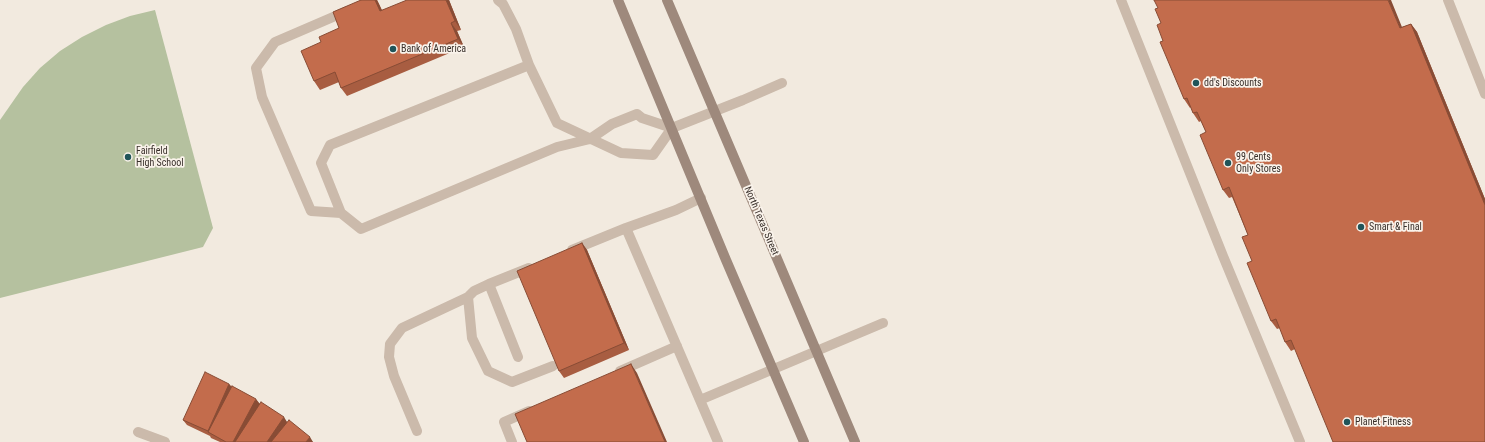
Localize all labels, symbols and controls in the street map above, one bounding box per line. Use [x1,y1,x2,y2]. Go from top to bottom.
place label: Bank of America [401,43,466,55]
marker: Bank of America [388,44,398,54]
place label: dd's Discounts [1204,77,1262,89]
marker: dd's Discounts [1191,78,1201,88]
place label: Fairfield High School [136,145,184,168]
place label: 99 Cents Only Stores [1236,151,1281,174]
marker: Fairfield High School [123,152,133,162]
marker: 99 Cents Only Stores [1223,158,1233,168]
street label: North Texas Street [741,185,781,257]
place label: Smart & Final [1369,221,1422,233]
marker: Smart & Final [1356,222,1366,232]
place label: Planet Fitness [1355,416,1411,428]
marker: Planet Fitness [1342,417,1352,427]

